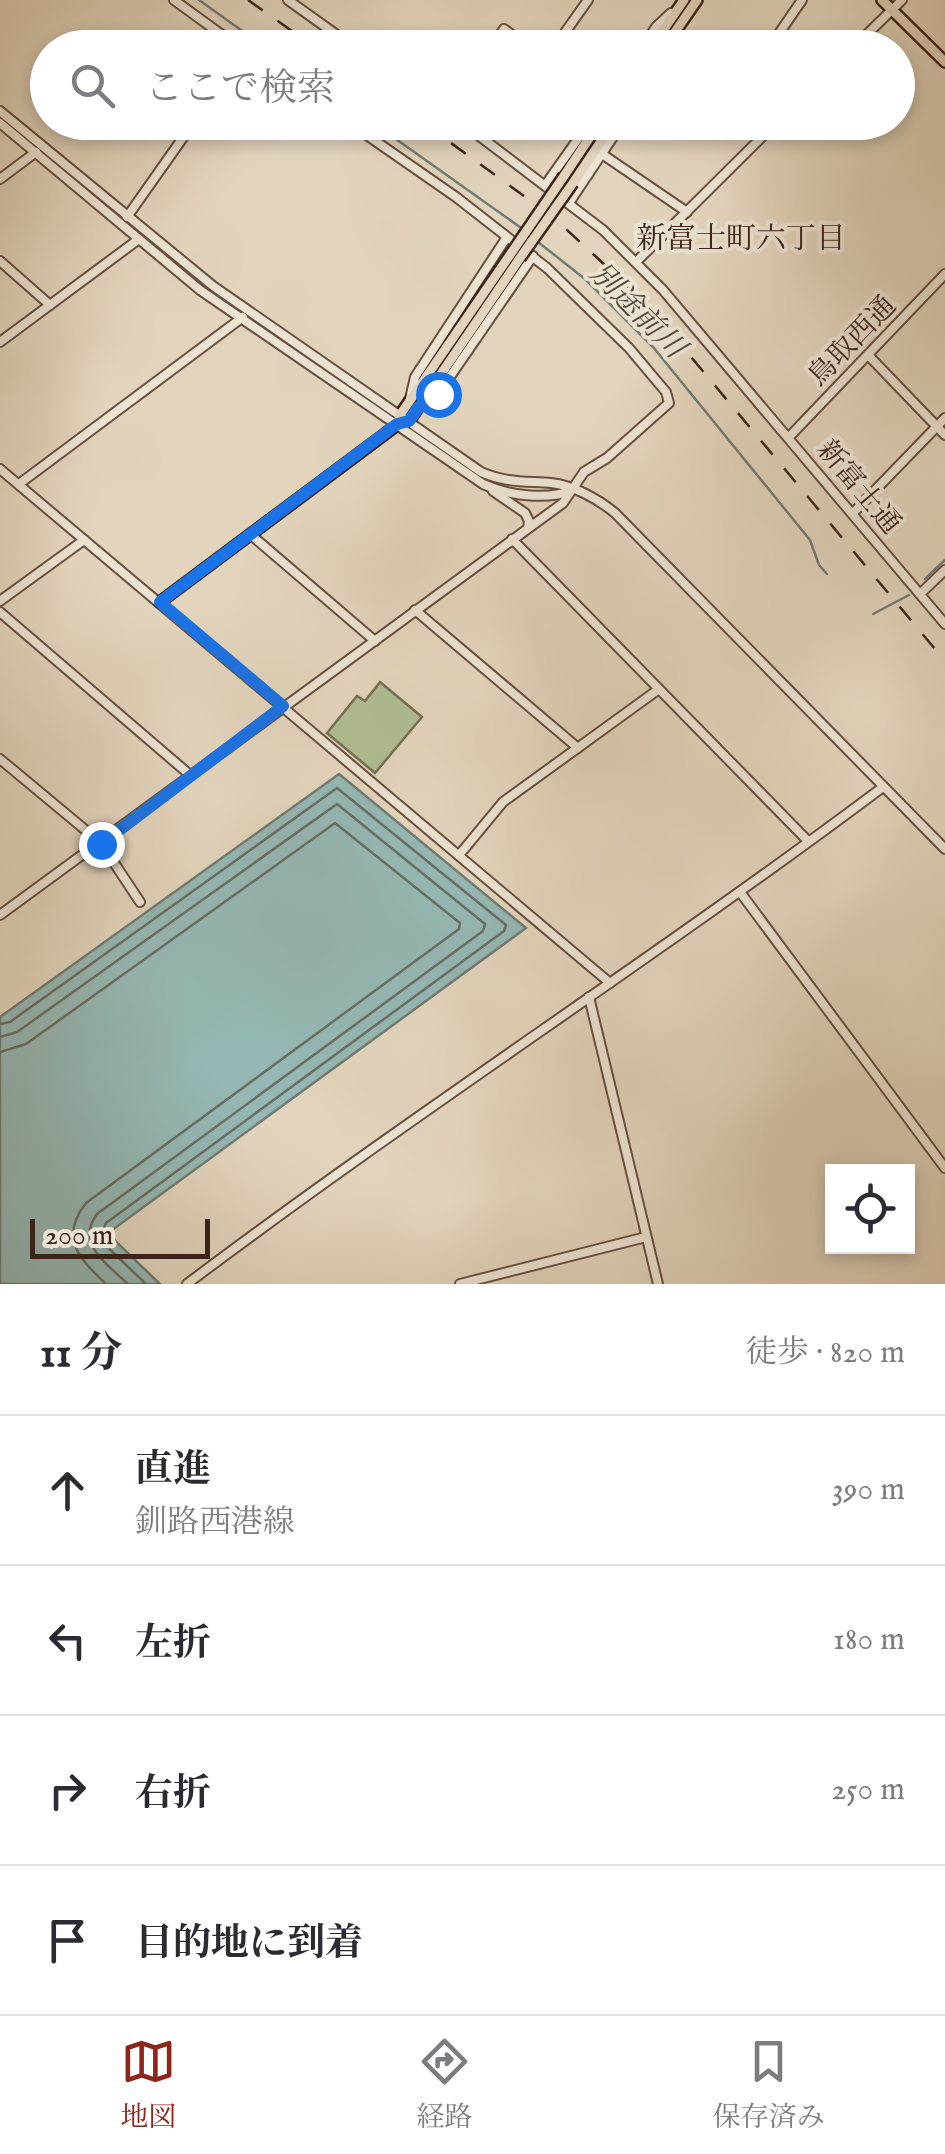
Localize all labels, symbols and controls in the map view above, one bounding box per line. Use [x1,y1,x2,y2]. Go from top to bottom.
search box [30,30,915,140]
icon: search [65,58,120,113]
text: ここで検索 [145,66,335,114]
district label: 新富士町六丁目 [636,221,846,259]
water label: 別途前川 [581,256,695,369]
street label: 鳥取西通 [801,289,904,394]
route start [416,372,462,418]
street label: 新富士通 [809,433,907,542]
route end [79,822,125,868]
map controls [825,1164,915,1254]
button: locate [825,1164,915,1254]
scale bar [30,1214,210,1258]
text: 200 m [45,1219,113,1254]
text: 11 分 [40,1328,122,1381]
text: 徒歩 · 820 m [745,1333,905,1374]
text: 直進 [135,1447,211,1495]
icon: ahead [40,1463,95,1518]
text: 390 m [832,1470,905,1511]
text: 釧路西港線 [135,1503,295,1544]
icon: left [40,1613,95,1668]
text: 180 m [833,1620,905,1661]
text: 左折 [135,1621,211,1669]
icon: right [40,1763,95,1818]
text: 250 m [831,1770,905,1811]
text: 右折 [135,1771,211,1819]
icon: arrive [40,1913,95,1968]
text: 目的地に到着 [135,1921,363,1969]
tab: 地図 [120,2034,176,2136]
tab: 経路 [416,2034,473,2136]
tab: 保存済み [713,2034,825,2136]

